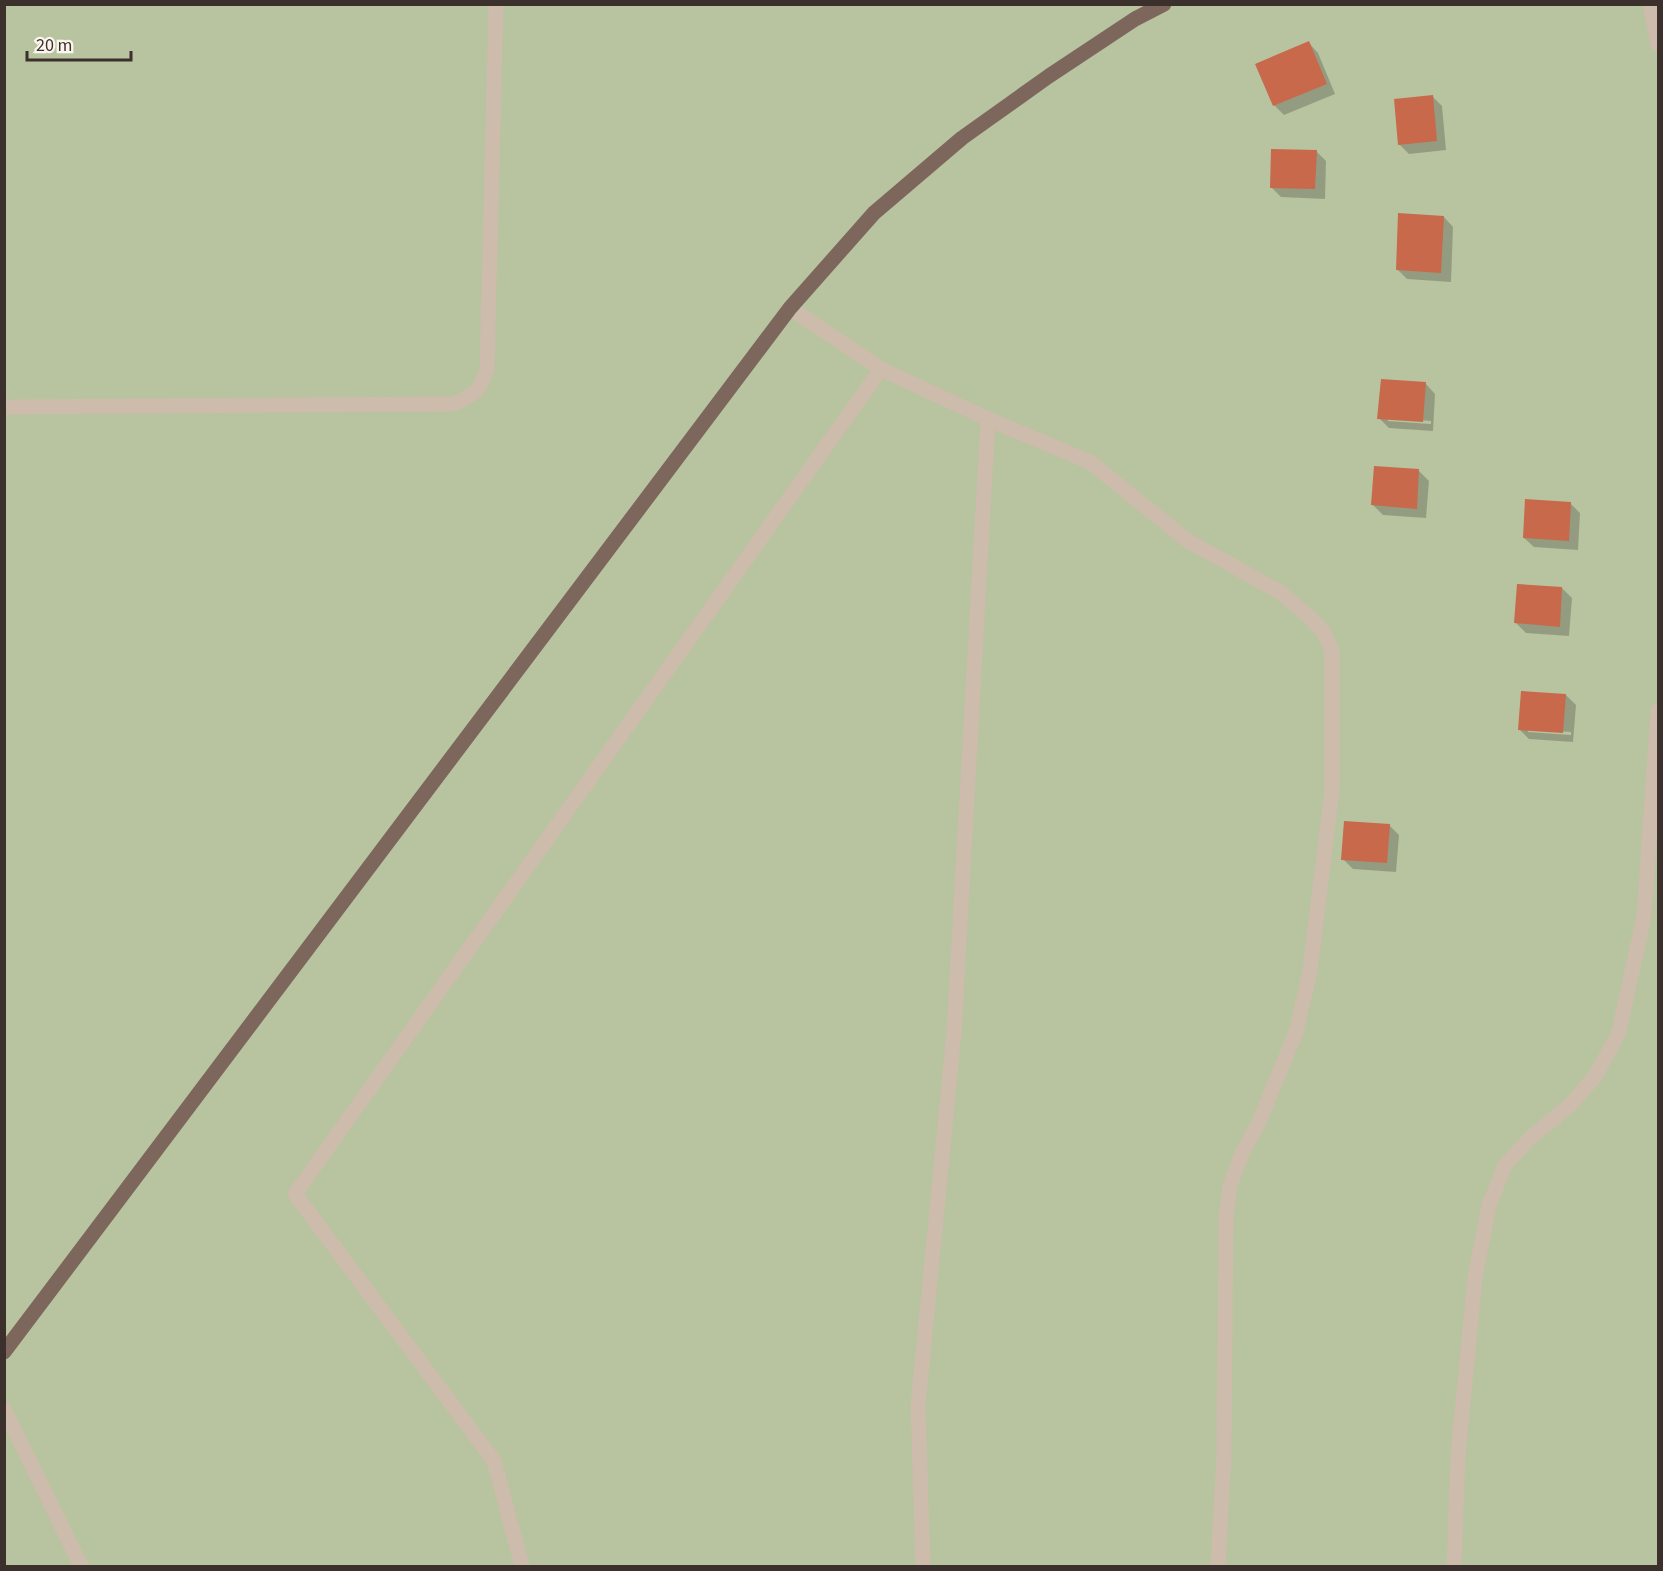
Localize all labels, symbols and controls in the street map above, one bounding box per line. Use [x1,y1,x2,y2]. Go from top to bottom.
scale bar [27,24,130,62]
text: 20 m [36,33,72,58]

